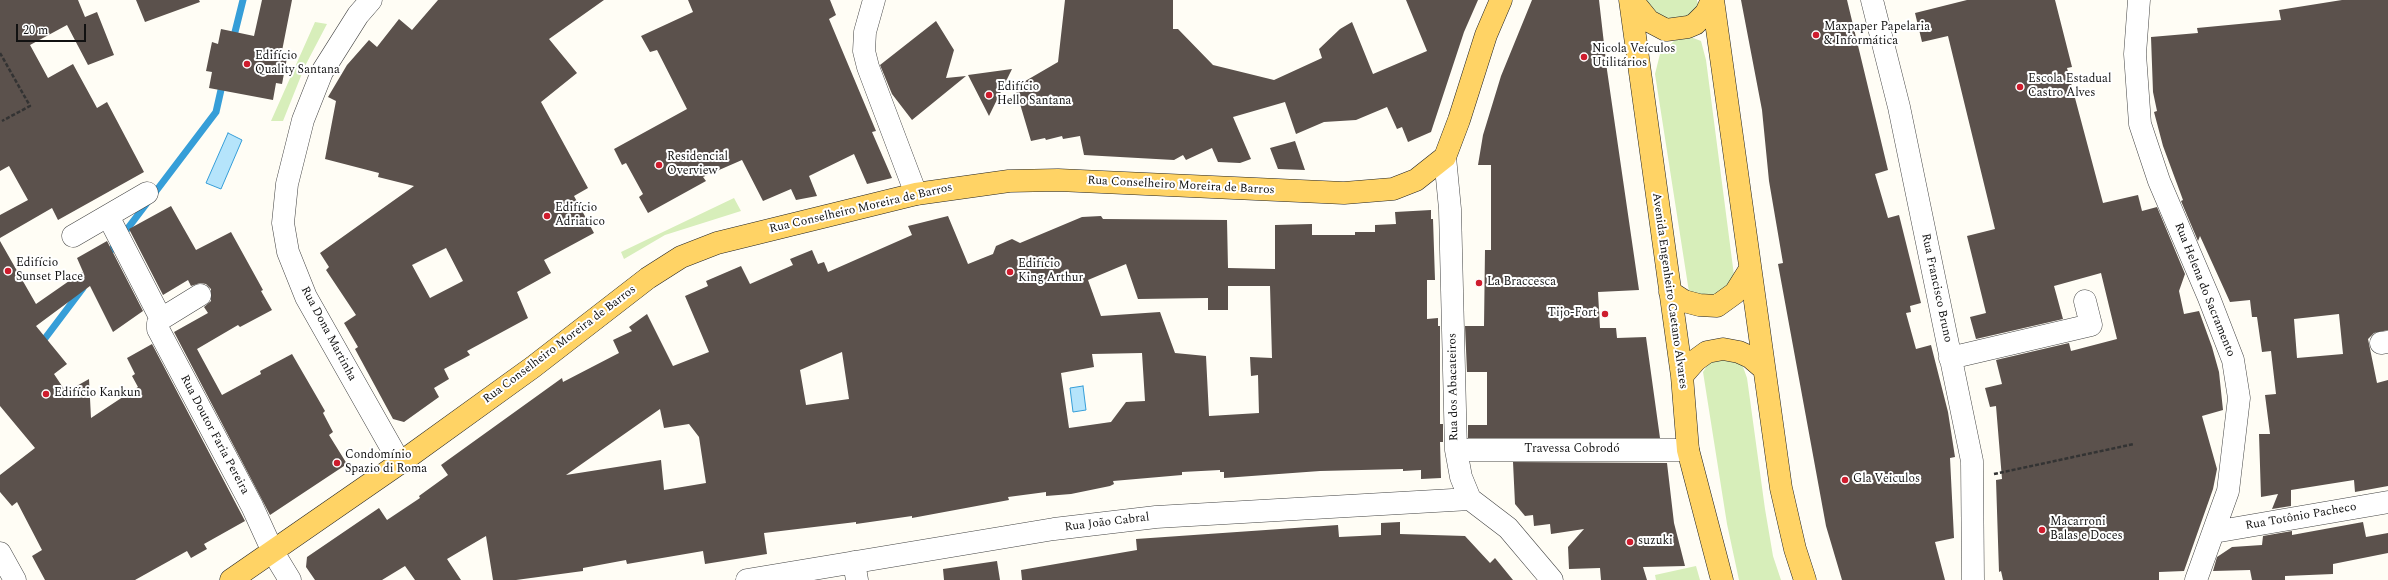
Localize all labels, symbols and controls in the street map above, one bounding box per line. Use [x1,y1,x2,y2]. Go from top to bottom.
scale bar [18,16,88,42]
text: 20 m [23,21,48,40]
place label: Maxpaper Papelaria & Informática [1824,21,1930,49]
marker: Maxpaper Papelaria & Informática [1811,30,1821,40]
place label: Nicola Veículos Utilitários [1592,43,1675,71]
place label: Edifício Quality Santana [255,50,340,78]
marker: Nicola Veículos Utilitários [1579,52,1589,62]
marker: Edifício Quality Santana [242,59,252,69]
place label: Escola Estadual Castro Alves [2028,73,2111,101]
place label: Edifício Hello Santana [997,81,1071,109]
marker: Escola Estadual Castro Alves [2015,82,2025,92]
marker: Edifício Hello Santana [984,90,994,100]
place label: Residencial Overview [667,151,728,179]
marker: Residencial Overview [654,160,664,170]
street label: Rua Conselheiro Moreira de Barros [1087,174,1275,198]
street label: Rua Conselheiro Moreira de Barros [768,181,954,237]
street label: Avenida Engenheiro Caetano Alvares [1648,192,1690,390]
place label: Edifício Adriatico [555,202,605,230]
marker: Edifício Adriatico [542,211,552,221]
street label: Rua Helena do Sacramento [2171,221,2237,359]
street label: Rua Francisco Bruno [1917,232,1955,344]
place label: Edifício Sunset Place [16,257,83,285]
place label: Edifício King Arthur [1018,258,1083,286]
marker: Edifício Sunset Place [3,266,13,276]
marker: Edifício King Arthur [1005,267,1015,277]
place label: La Braccesca [1487,276,1556,290]
marker: La Braccesca [1474,278,1484,288]
street label: Rua Conselheiro Moreira de Barros [481,283,639,407]
street label: Rua Dona Martinha [297,284,359,384]
place label: Tijo-Fort [1548,307,1597,321]
marker: Tijo-Fort [1600,309,1610,319]
street label: Rua dos Abacateiros [1446,333,1462,441]
street label: Rua Doutor Faria Pereira [176,373,252,497]
place label: Edifício Kankun [54,387,141,401]
marker: Edifício Kankun [41,389,51,399]
street label: Travessa Cobrodó [1524,443,1620,457]
place label: Condomínio Spazio di Roma [345,449,427,477]
marker: Condomínio Spazio di Roma [332,458,342,468]
place label: Gla Veiculos [1853,473,1920,487]
marker: Gla Veiculos [1840,475,1850,485]
street label: Rua Totônio Pacheco [2244,500,2358,534]
street label: Rua João Cabral [1064,511,1150,535]
place label: Macarroni Balas e Doces [2050,516,2123,544]
marker: Macarroni Balas e Doces [2037,525,2047,535]
place label: suzuki [1638,535,1673,549]
marker: suzuki [1625,537,1635,547]

